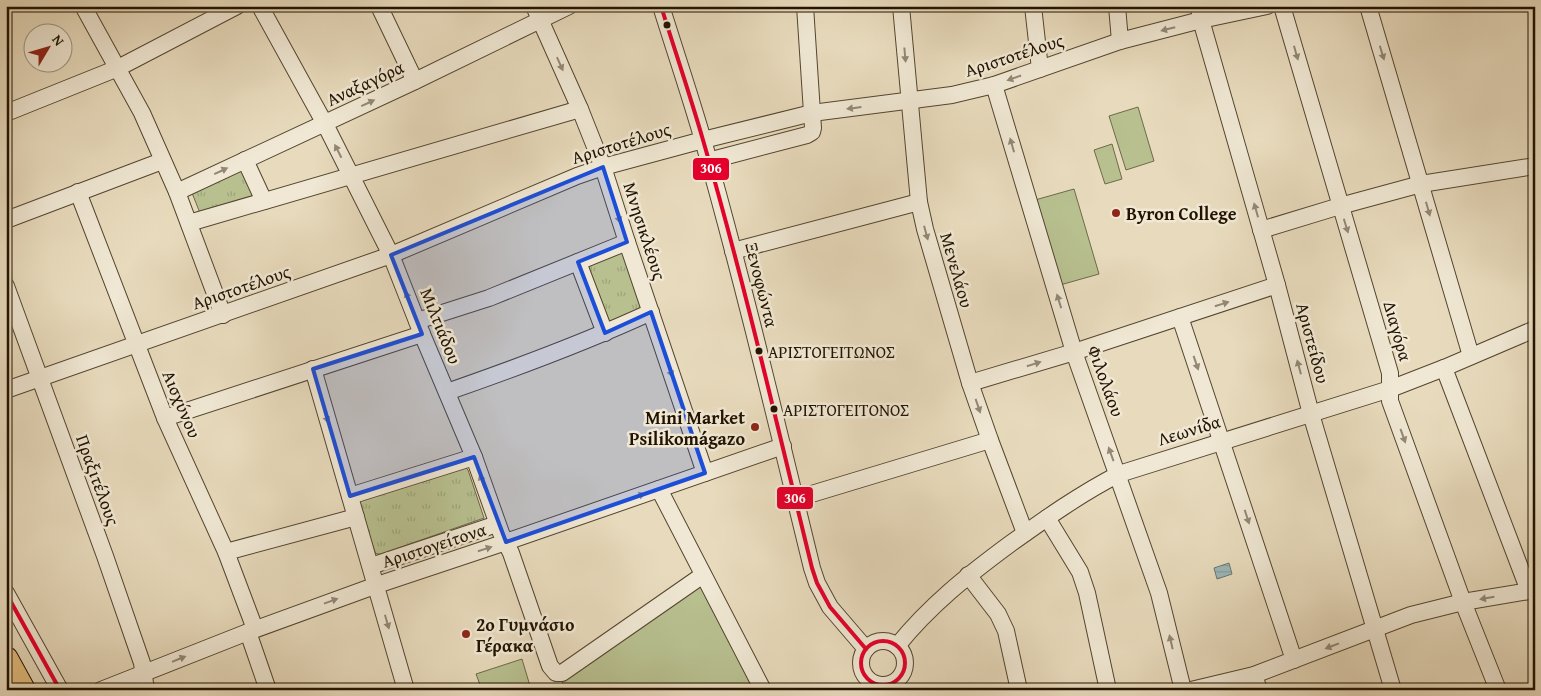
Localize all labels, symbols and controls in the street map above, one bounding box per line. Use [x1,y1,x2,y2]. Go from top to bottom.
unlabelled marker [662,20,672,30]
north arrow [22,22,72,72]
one-way arrow [1161,25,1176,33]
street label: Αριστοτέλους [961,26,1067,84]
text: N [47,30,69,50]
one-way arrow [1292,46,1300,61]
one-way arrow [1378,46,1386,61]
one-way arrow [901,47,909,63]
street label: Αναξαγόρα [322,53,408,113]
one-way arrow [556,57,564,71]
one-way arrow [1006,75,1021,82]
one-way arrow [361,99,376,108]
one-way arrow [846,104,862,112]
street label: Αριστοτέλους [568,115,674,171]
one-way arrow [1007,137,1015,152]
one-way arrow [334,144,342,158]
line badge: 306 [692,157,730,181]
text: 306 [700,158,722,178]
one-way arrow [214,167,228,175]
street label: Μνησικλέους [617,179,674,284]
place label: Byron College [1126,200,1237,227]
one-way arrow [1424,201,1432,216]
one-way arrow [1251,203,1259,218]
marker: Byron College [1110,207,1122,219]
one-way arrow [615,208,623,223]
one-way arrow [1343,218,1351,233]
one-way arrow [922,226,930,241]
street label: Μενελάου [933,229,981,311]
street label: Ξενοφώντα [738,240,786,330]
street label: Αριστοτέλους [188,257,294,316]
street label: Μιλτιάδου [413,284,469,368]
one-way arrow [403,291,411,305]
one-way arrow [1054,293,1062,308]
street label: Διαγόρα [1377,298,1420,365]
one-way arrow [1214,299,1229,307]
street label: Αριστείδου [1289,300,1337,386]
place label: ΑΡΙΣΤΟΓΕΙΤΩΝΟΣ [768,339,895,364]
street label: Φιλολάου [1081,341,1131,421]
marker: ΑΡΙΣΤΟΓΕΙΤΩΝΟΣ [754,346,764,356]
one-way arrow [1193,356,1200,371]
one-way arrow [1295,359,1303,374]
one-way arrow [1026,360,1041,368]
one-way arrow [666,363,674,378]
street label: Αισχύνου [156,366,208,442]
place label: ΑΡΙΣΤΟΓΕΙΤΟΝΟΣ [783,397,909,422]
one-way arrow [975,398,982,413]
place label: Mini Market Psilikomágazo [629,404,745,452]
marker: ΑΡΙΣΤΟΓΕΙΤΟΝΟΣ [769,404,779,414]
street label: Λεωνίδα [1154,408,1224,452]
one-way arrow [323,409,331,424]
marker: Mini Market Psilikomágazo [749,421,761,433]
one-way arrow [1399,429,1407,444]
street label: Πραξιτέλους [69,431,127,530]
one-way arrow [1107,447,1114,462]
one-way arrow [478,473,486,488]
line badge: 306 [776,486,814,510]
text: 306 [784,488,806,508]
one-way arrow [631,492,646,499]
one-way arrow [1244,510,1251,525]
street label: Αριστογείτονα [378,515,490,575]
one-way arrow [477,545,492,553]
one-way arrow [1478,595,1494,603]
one-way arrow [324,597,339,605]
place label: 2ο Γυμνάσιο Γέρακα [476,611,575,659]
one-way arrow [383,615,391,630]
marker: 2ο Γυμνάσιο Γέρακα [460,628,472,640]
one-way arrow [1167,635,1175,650]
one-way arrow [1324,642,1339,650]
one-way arrow [172,655,187,663]

